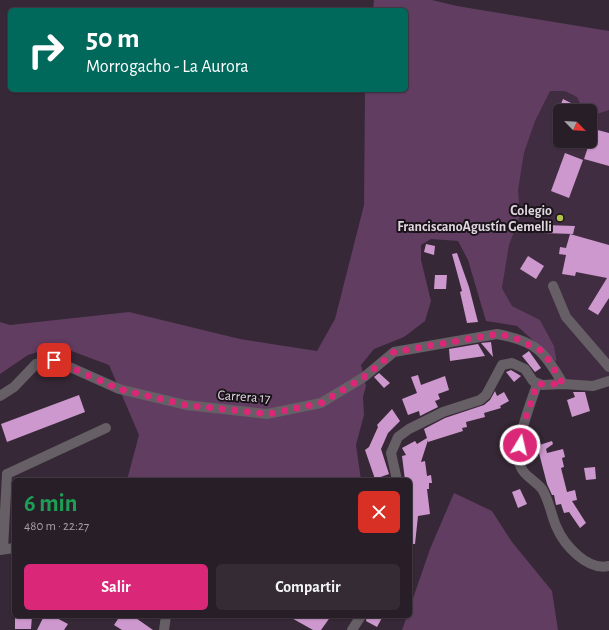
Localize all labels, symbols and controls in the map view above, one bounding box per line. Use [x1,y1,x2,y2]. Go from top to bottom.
icon: right [20,24,72,76]
text: 50 m [86,25,140,53]
text: Morrogacho - La Aurora [86,58,249,76]
north arrow [553,104,597,148]
map controls [553,104,597,148]
place label: Colegio FranciscanoAgustín Gemelli [397,204,552,234]
marker: Colegio FranciscanoAgustín Gemelli [555,213,565,223]
pin [37,343,71,377]
icon: arrive [43,349,65,371]
street label: Carrera 17 [217,388,271,406]
position arrow [499,424,541,466]
button: close [358,491,400,533]
text: 6 min [24,492,78,516]
text: 480 m · 22:27 [24,520,89,533]
button: Salir [24,564,208,610]
button: Compartir [216,564,400,610]

